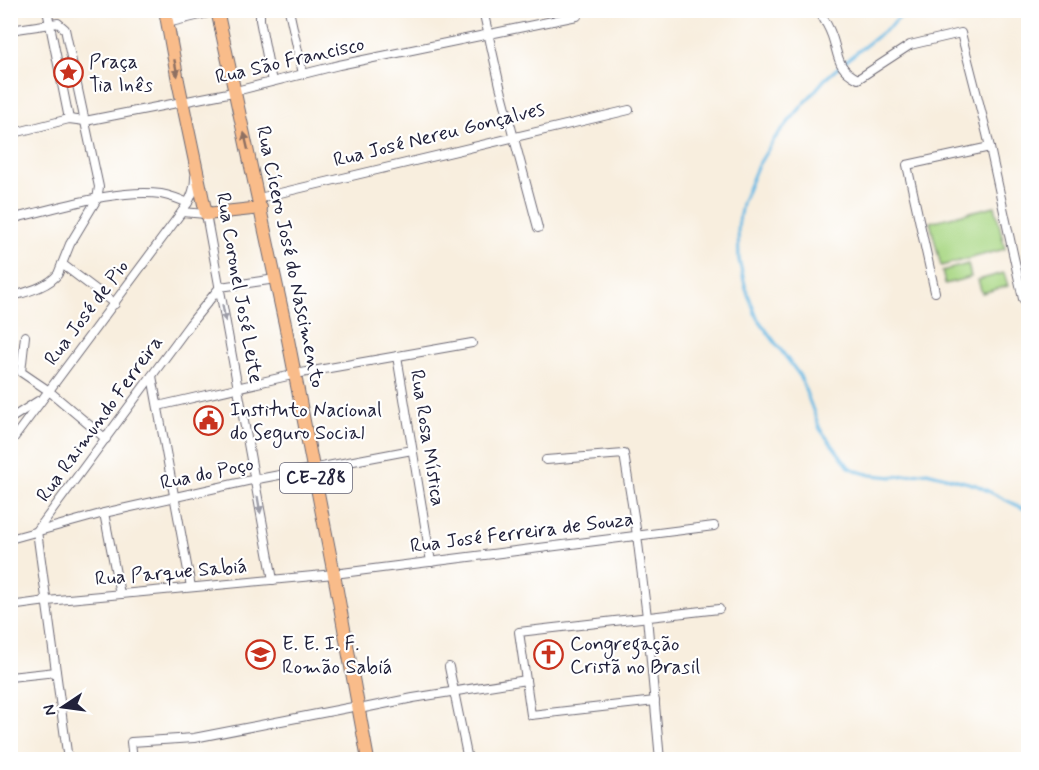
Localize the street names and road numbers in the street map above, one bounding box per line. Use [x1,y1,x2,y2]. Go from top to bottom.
street label: Rua São Francisco [213,31,367,91]
street label: Rua José Nereu Gonçalves [331,96,548,174]
street label: Rua Cícero José do Nascimento [249,124,331,390]
street label: Rua Coronel José Leite [209,190,269,386]
street label: Rua José de Pio [38,255,136,371]
street label: Rua Raimundo Ferreira [30,330,170,508]
street label: Rua Rosa Mística [403,368,451,508]
street label: Rua do Poço [158,451,256,497]
road number: CE-288 [280,463,352,493]
street label: Rua José Ferreira de Souza [409,506,635,560]
street label: Rua Parque Sabiá [94,553,248,593]

